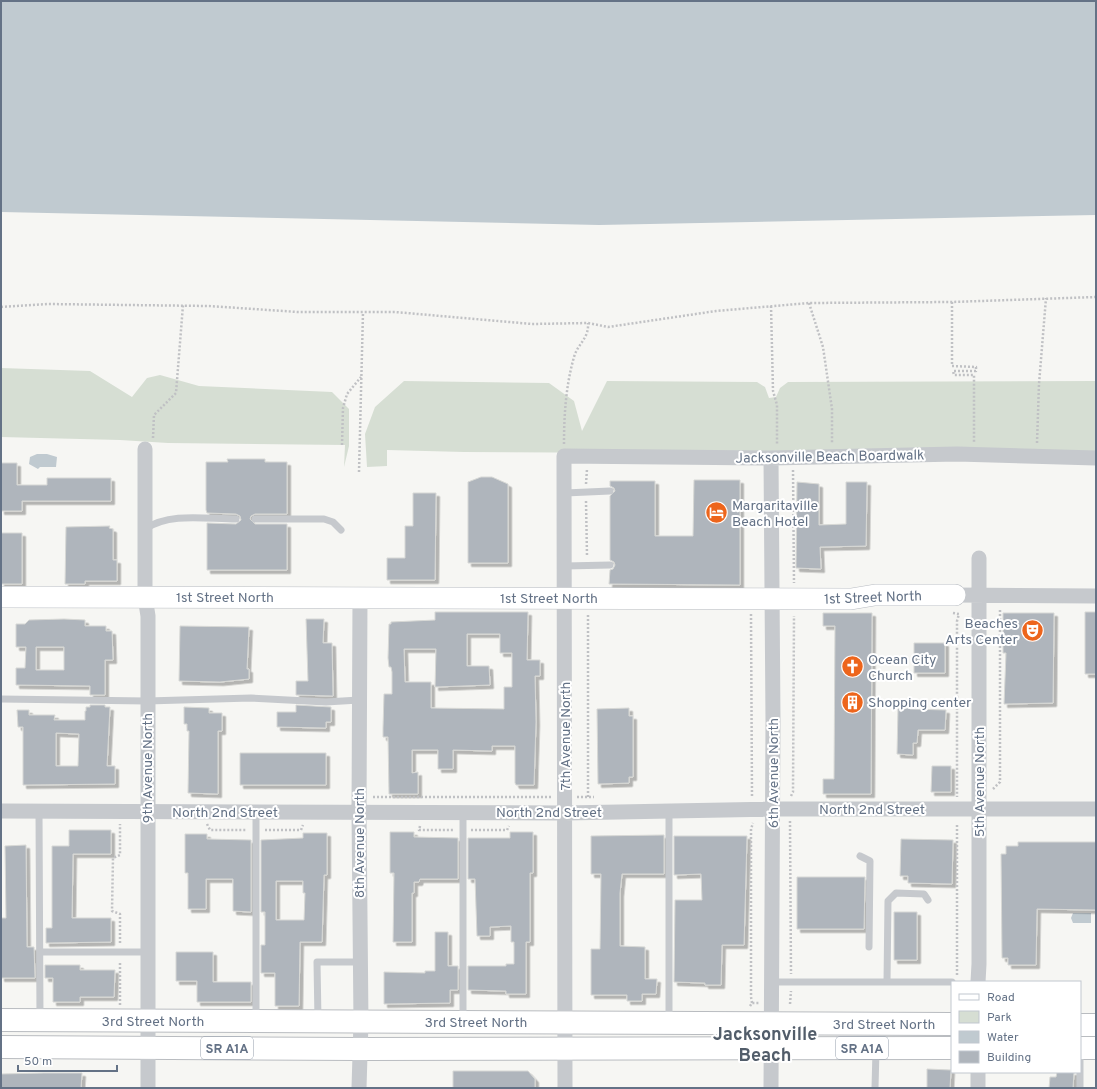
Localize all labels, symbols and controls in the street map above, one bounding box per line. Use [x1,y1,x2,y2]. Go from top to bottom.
street label: Jacksonville Beach Boardwalk [735,447,925,468]
place label: Margaritaville Beach Hotel [732,498,818,531]
hotel icon: Margaritaville Beach Hotel [704,500,730,526]
street label: 1st Street North [824,588,922,609]
street label: 1st Street North [176,590,274,607]
street label: 1st Street North [500,591,598,608]
place label: Beaches Arts Center [945,616,1019,649]
theatre icon: Beaches Arts Center [1020,618,1046,644]
place label: Ocean City Church [868,652,936,685]
church icon: Ocean City Church [840,654,866,680]
street label: 7th Avenue North [558,682,575,790]
building icon: Shopping center [840,689,866,715]
place label: Shopping center [868,695,972,712]
street label: 9th Avenue North [140,713,157,823]
street label: 6th Avenue North [766,718,783,828]
street label: 5th Avenue North [972,727,989,837]
street label: 8th Avenue North [352,788,369,898]
street label: North 2nd Street [819,802,925,819]
street label: North 2nd Street [172,805,278,822]
street label: North 2nd Street [496,805,602,822]
legend [951,981,1081,1073]
text: Road [987,990,1015,1006]
text: Park [987,1010,1012,1026]
street label: 3rd Street North [102,1014,204,1031]
street label: 3rd Street North [425,1015,527,1032]
street label: 3rd Street North [833,1017,935,1034]
district label: Jacksonville Beach [713,1024,817,1068]
text: Water [987,1030,1019,1046]
road number: SR A1A [201,1037,253,1059]
road number: SR A1A [836,1037,888,1059]
scale bar [18,1047,117,1073]
text: Building [987,1050,1031,1066]
text: 50 m [24,1054,52,1070]

